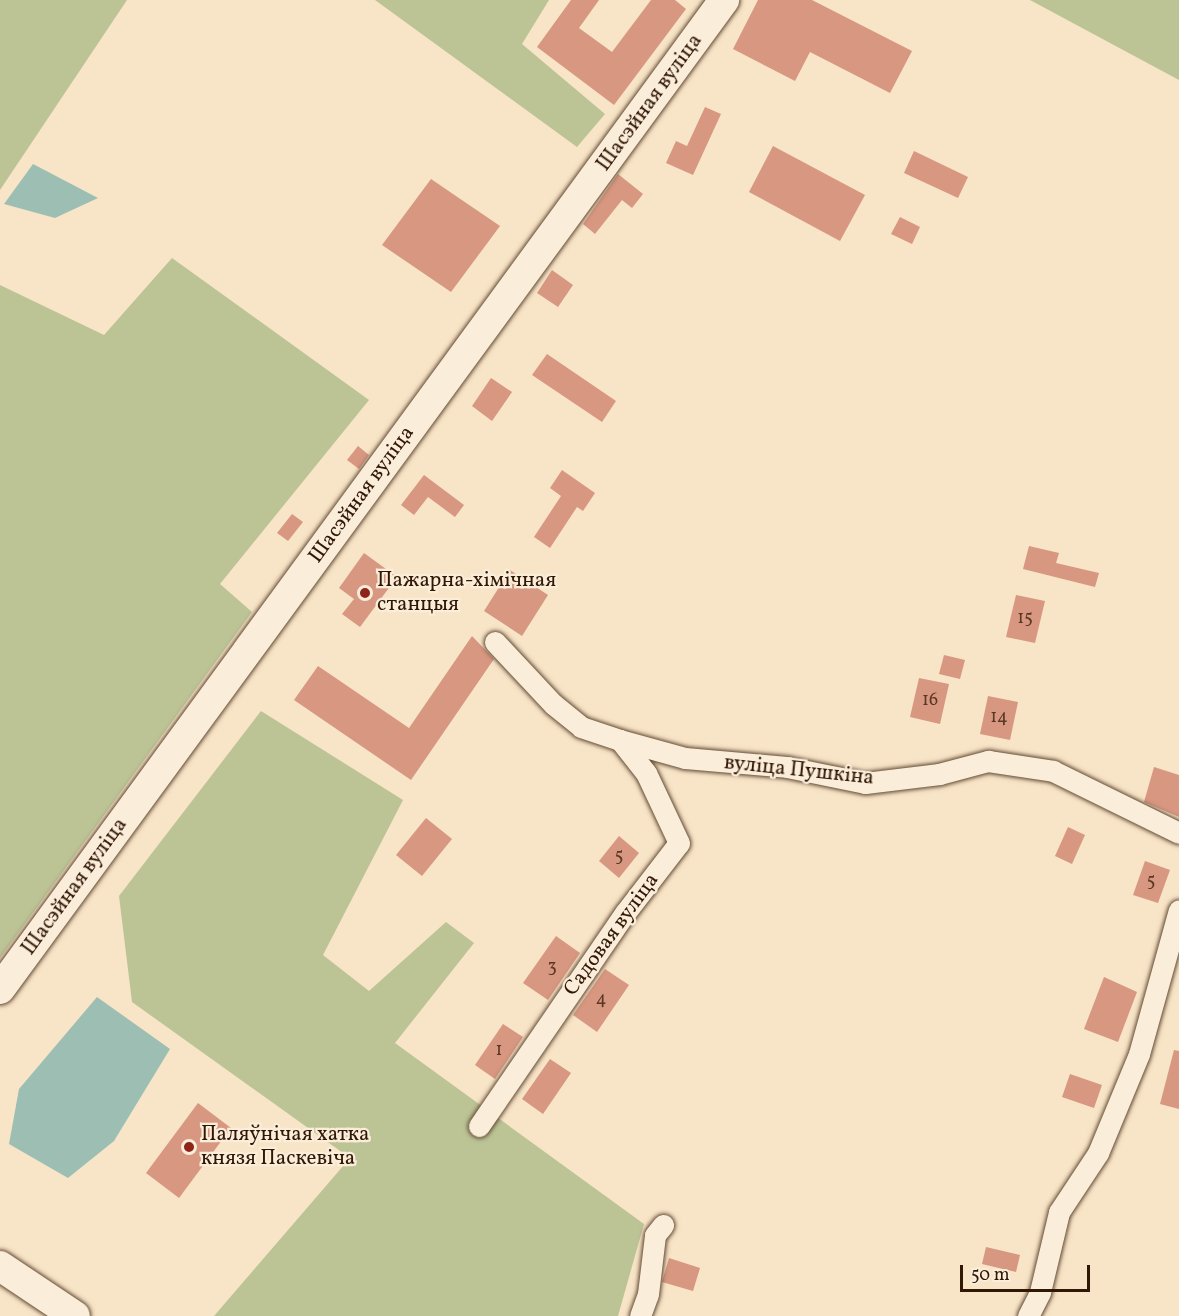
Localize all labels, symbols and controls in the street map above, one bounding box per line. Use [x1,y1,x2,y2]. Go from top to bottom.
street label: Шасэйная вуліца [592,29,708,177]
street label: Шасэйная вуліца [304,421,420,569]
place label: Пажарна-хімічная станцыя [377,568,556,618]
marker: Пажарна-хімічная станцыя [358,586,372,600]
house number: 15 [1017,608,1033,630]
house number: 16 [922,690,938,712]
house number: 14 [990,707,1008,729]
street label: вуліца Пушкіна [723,751,875,791]
street label: Шасэйная вуліца [17,813,133,961]
house number: 5 [615,846,623,868]
street label: Садовая вуліца [559,869,665,1001]
house number: 5 [1147,871,1155,893]
house number: 3 [547,957,557,979]
house number: 4 [596,989,606,1011]
house number: 1 [496,1040,502,1062]
place label: Паляўнічая хатка князя Паскевіча [201,1122,369,1172]
marker: Паляўнічая хатка князя Паскевіча [182,1140,196,1154]
scale bar [963,1253,1094,1291]
text: 50 m [971,1263,1010,1288]

